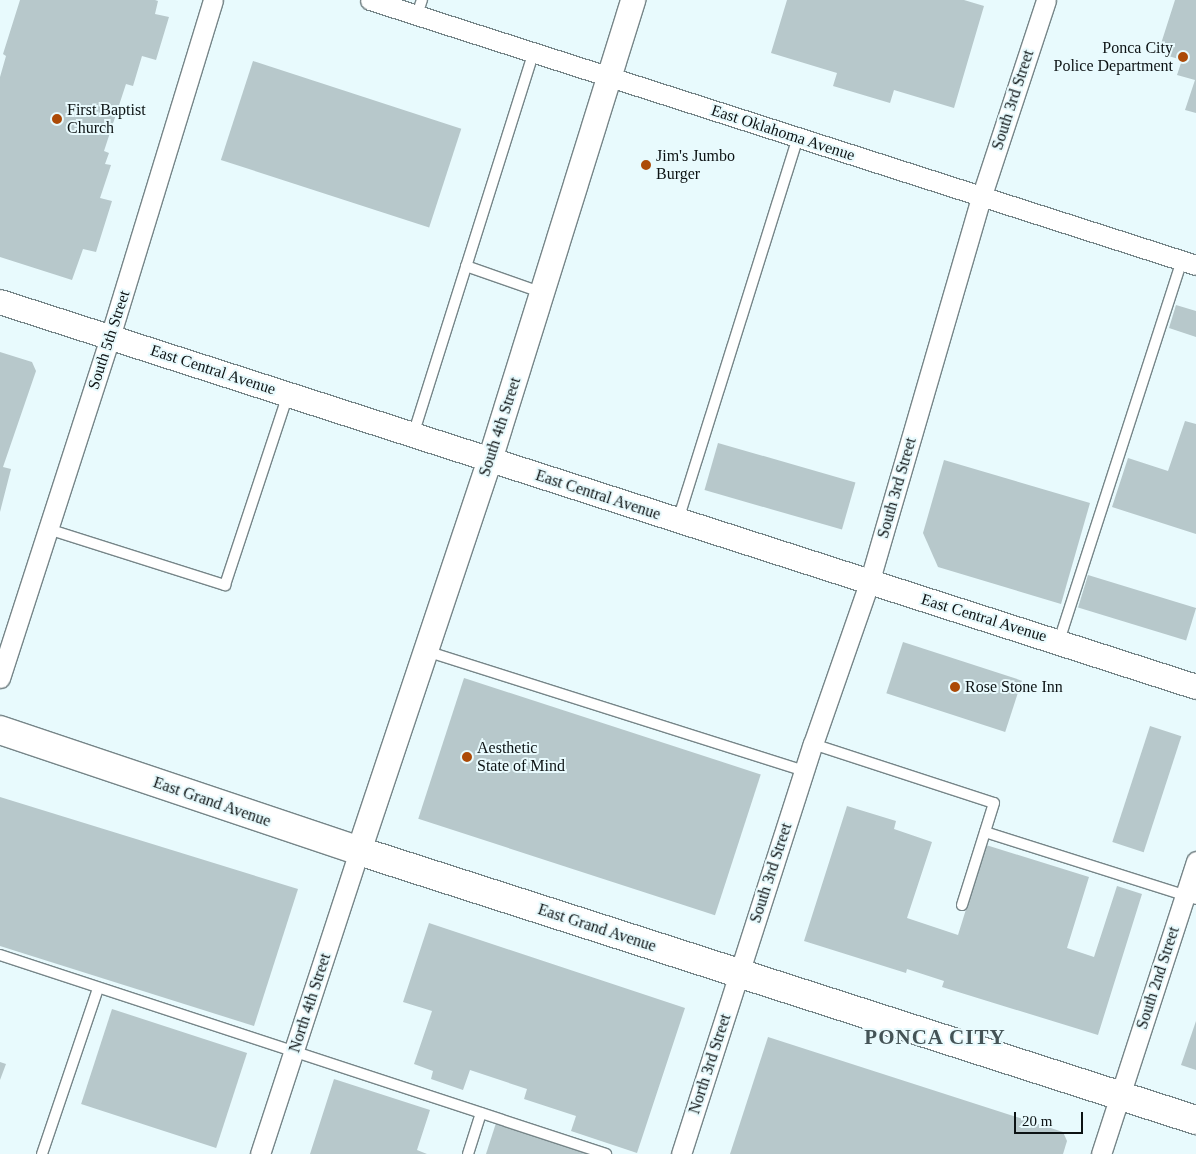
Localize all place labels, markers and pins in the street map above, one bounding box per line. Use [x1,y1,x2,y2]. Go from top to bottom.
place label: Ponca City Police Department [1053,38,1173,76]
marker: Ponca City Police Department [1177,51,1189,63]
place label: First Baptist Church [67,100,146,138]
marker: First Baptist Church [51,113,63,125]
place label: Jim's Jumbo Burger [656,146,735,184]
marker: Jim's Jumbo Burger [640,159,652,171]
place label: Rose Stone Inn [965,677,1063,697]
marker: Rose Stone Inn [949,681,961,693]
place label: Aesthetic State of Mind [477,738,565,776]
marker: Aesthetic State of Mind [461,751,473,763]

